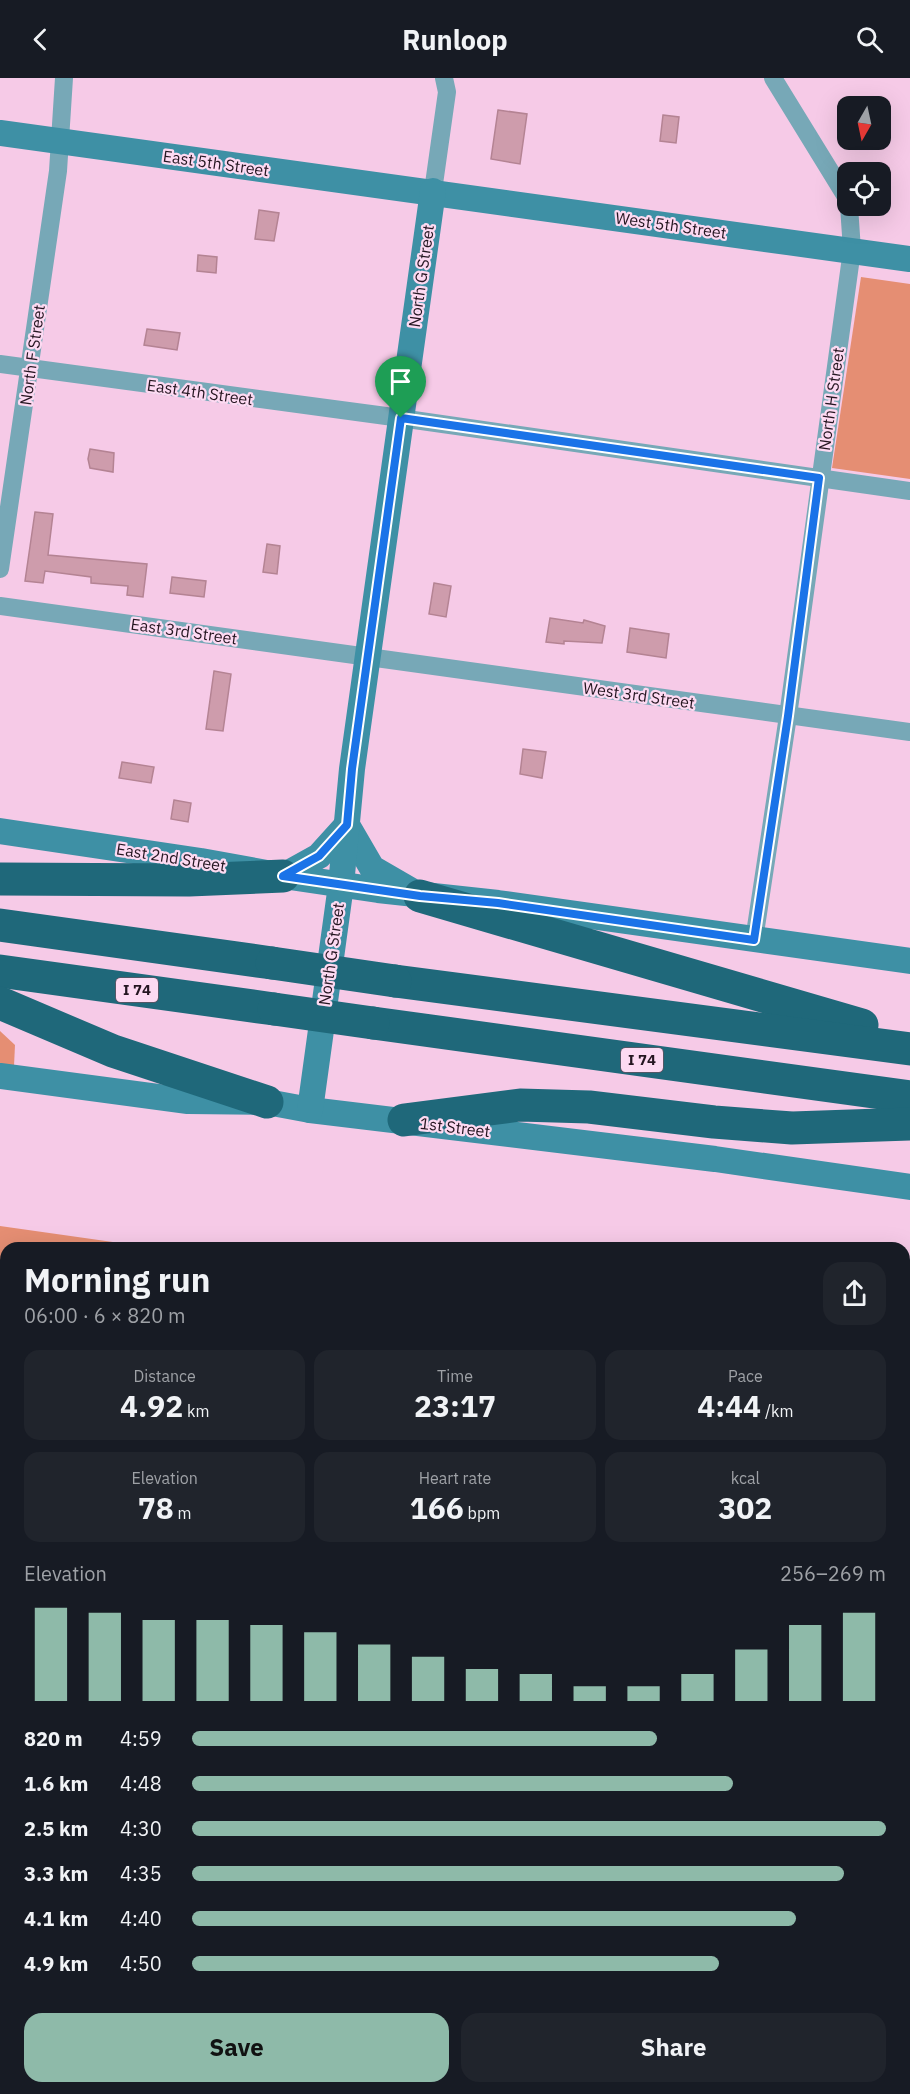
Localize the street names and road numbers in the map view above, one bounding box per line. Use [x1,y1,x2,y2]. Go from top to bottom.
street label: East 5th Street [162,146,270,180]
street label: West 5th Street [614,207,728,243]
street label: North G Street [404,223,438,329]
street label: North F Street [15,303,49,407]
street label: North H Street [814,346,848,452]
street label: East 4th Street [146,375,254,409]
street label: East 3rd Street [129,614,239,648]
street label: West 3rd Street [582,677,696,713]
street label: East 2nd Street [115,838,227,876]
street label: North G Street [314,901,348,1007]
road number: I 74 [116,978,158,1002]
road number: I 74 [621,1048,663,1072]
street label: 1st Street [419,1113,491,1141]

